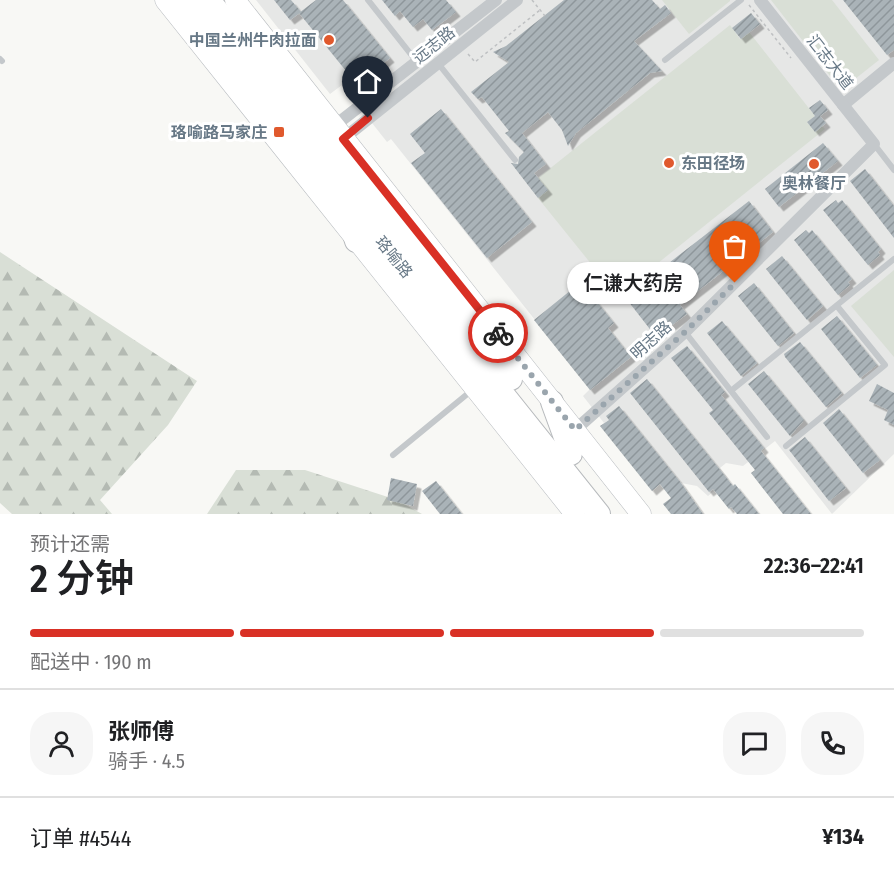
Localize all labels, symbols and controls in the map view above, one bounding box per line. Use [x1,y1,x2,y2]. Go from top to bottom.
street label: 远志路 [409,23,459,67]
place label: 中国兰州牛肉拉面 [189,31,317,50]
street label: 汇志大道 [803,31,857,93]
marker: 中国兰州牛肉拉面 [322,33,336,47]
pin [342,56,393,118]
icon: home [351,65,384,98]
place label: 珞喻路马家庄 [171,123,267,142]
marker: 珞喻路马家庄 [272,125,286,139]
place label: 东田径场 [681,154,745,173]
marker: 东田径场 [662,156,676,170]
marker: 奥林餐厅 [807,157,821,171]
place label: 奥林餐厅 [782,174,846,193]
pin [709,221,760,283]
icon: bag [718,230,751,263]
street label: 珞喻路 [372,232,416,282]
callout: 仁谦大药房 [567,262,699,304]
text: 仁谦大药房 [583,271,683,295]
courier [468,303,528,363]
icon: bike [482,317,515,350]
street label: 明志路 [627,317,675,363]
text: 预计还需 [30,532,110,556]
text: 22:36–22:41 [764,552,864,579]
text: 2 分钟 [30,556,134,602]
text: 配送中 · 190 m [30,650,152,674]
button: person [30,712,93,775]
button: chat [723,712,786,775]
button: phone [801,712,864,775]
text: 张师傅 [108,718,174,745]
text: 骑手 · 4.5 [108,749,185,773]
text: ¥134 [822,823,864,850]
text: 订单 #4544 [30,825,131,852]

